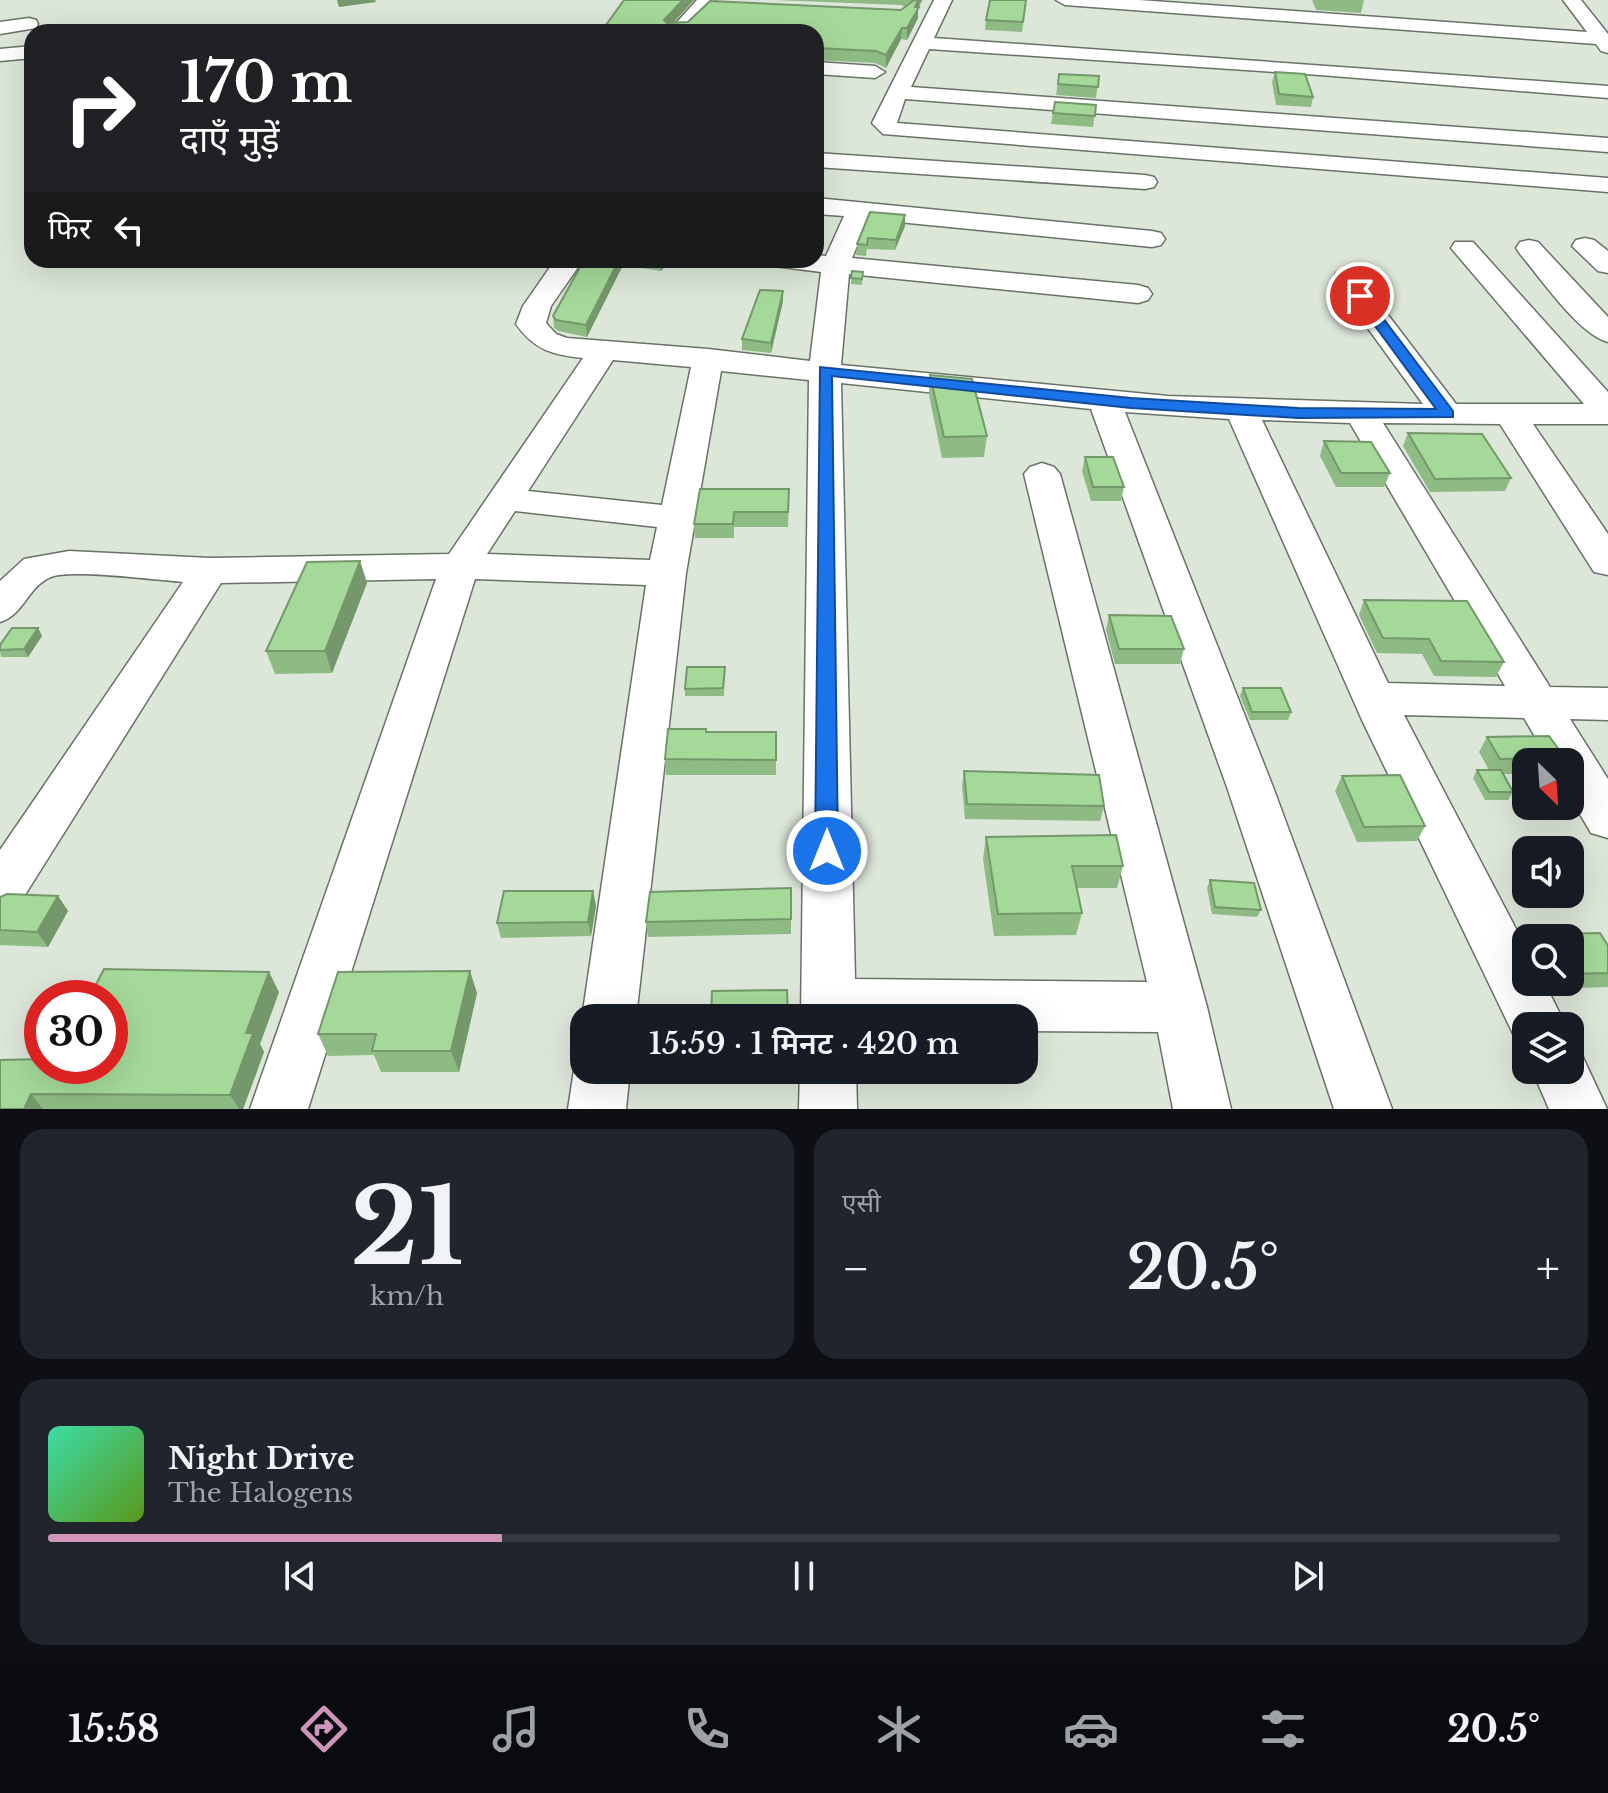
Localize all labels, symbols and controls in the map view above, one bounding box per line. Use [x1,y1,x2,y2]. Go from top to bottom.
text: 170 m [180,48,352,117]
icon: right [48,56,152,160]
text: दाएँ मुड़ें [180,117,279,162]
icon: left [107,208,151,252]
text: फिर [48,210,91,247]
pin [1326,262,1394,330]
icon: arrive [1338,274,1382,318]
north arrow [1512,748,1584,820]
map controls [1512,748,1584,1084]
position arrow [785,809,869,893]
button: sound [1512,836,1584,908]
button: search [1512,924,1584,996]
speed limit sign: 30 [24,980,128,1084]
button: layers [1512,1012,1584,1084]
text: 15:59 · 1 मिनट · 420 m [649,1025,959,1062]
text: 21 [350,1163,464,1292]
text: एसी [842,1187,881,1219]
text: 20.5° [1126,1231,1279,1305]
text: − [842,1241,870,1296]
text: + [1536,1241,1560,1296]
text: km/h [370,1280,444,1312]
text: Night Drive [168,1440,354,1477]
text: The Halogens [168,1477,353,1509]
icon: previous [278,1554,322,1598]
icon: pause [782,1554,826,1598]
icon: next [1286,1554,1330,1598]
icon: directions [296,1701,352,1757]
icon: music [488,1701,544,1757]
icon: phone [679,1701,735,1757]
icon: climate [871,1701,927,1757]
icon: car [1063,1701,1119,1757]
icon: filters [1255,1701,1311,1757]
text: 15:58 [68,1707,160,1752]
text: 20.5° [1447,1707,1540,1752]

